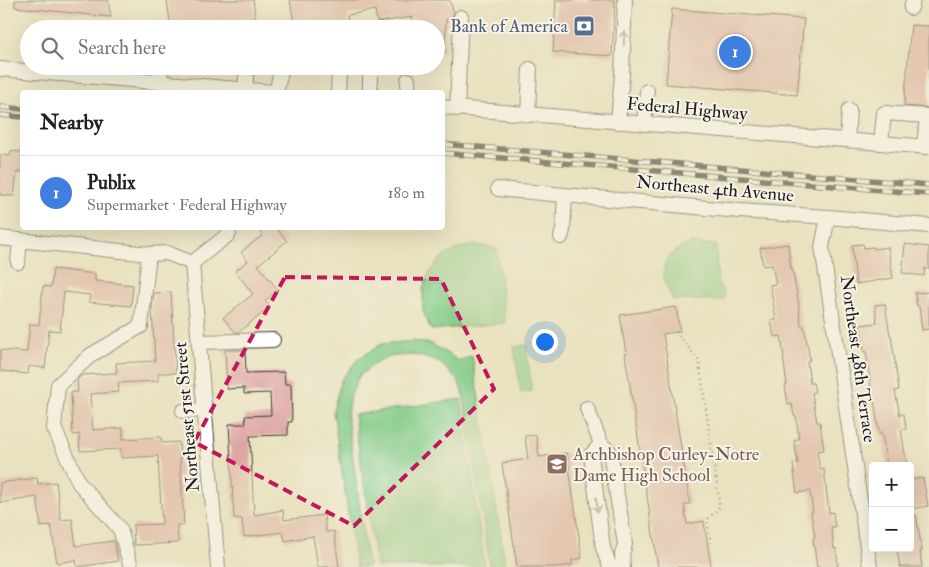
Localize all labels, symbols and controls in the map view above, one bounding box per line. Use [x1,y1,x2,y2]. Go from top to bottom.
bank icon: Bank of America [572,14,596,38]
place label: Bank of America [450,15,569,38]
search box [20,20,445,75]
one-way arrow [619,30,629,46]
pin: 1 [719,33,751,71]
icon: search [38,34,66,62]
text: Search here [78,36,166,60]
street label: Federal Highway [626,92,749,126]
text: Nearby [40,109,103,136]
text: Publix [87,171,135,195]
street label: Northeast 4th Avenue [635,171,795,207]
text: 1 [53,183,59,203]
text: 180 m [388,183,425,203]
text: Supermarket · Federal Highway [87,195,287,215]
street label: Northeast 48th Terrace [835,274,881,444]
your location [532,329,558,355]
street label: Northeast 51st Street [169,341,205,493]
place label: Archbishop Curley-Notre Dame High School [572,443,760,487]
school or university icon: Archbishop Curley-Notre Dame High School [545,452,569,476]
map controls [869,462,914,552]
button: + [869,462,914,507]
one-way arrow [593,497,603,513]
button: − [869,507,914,552]

